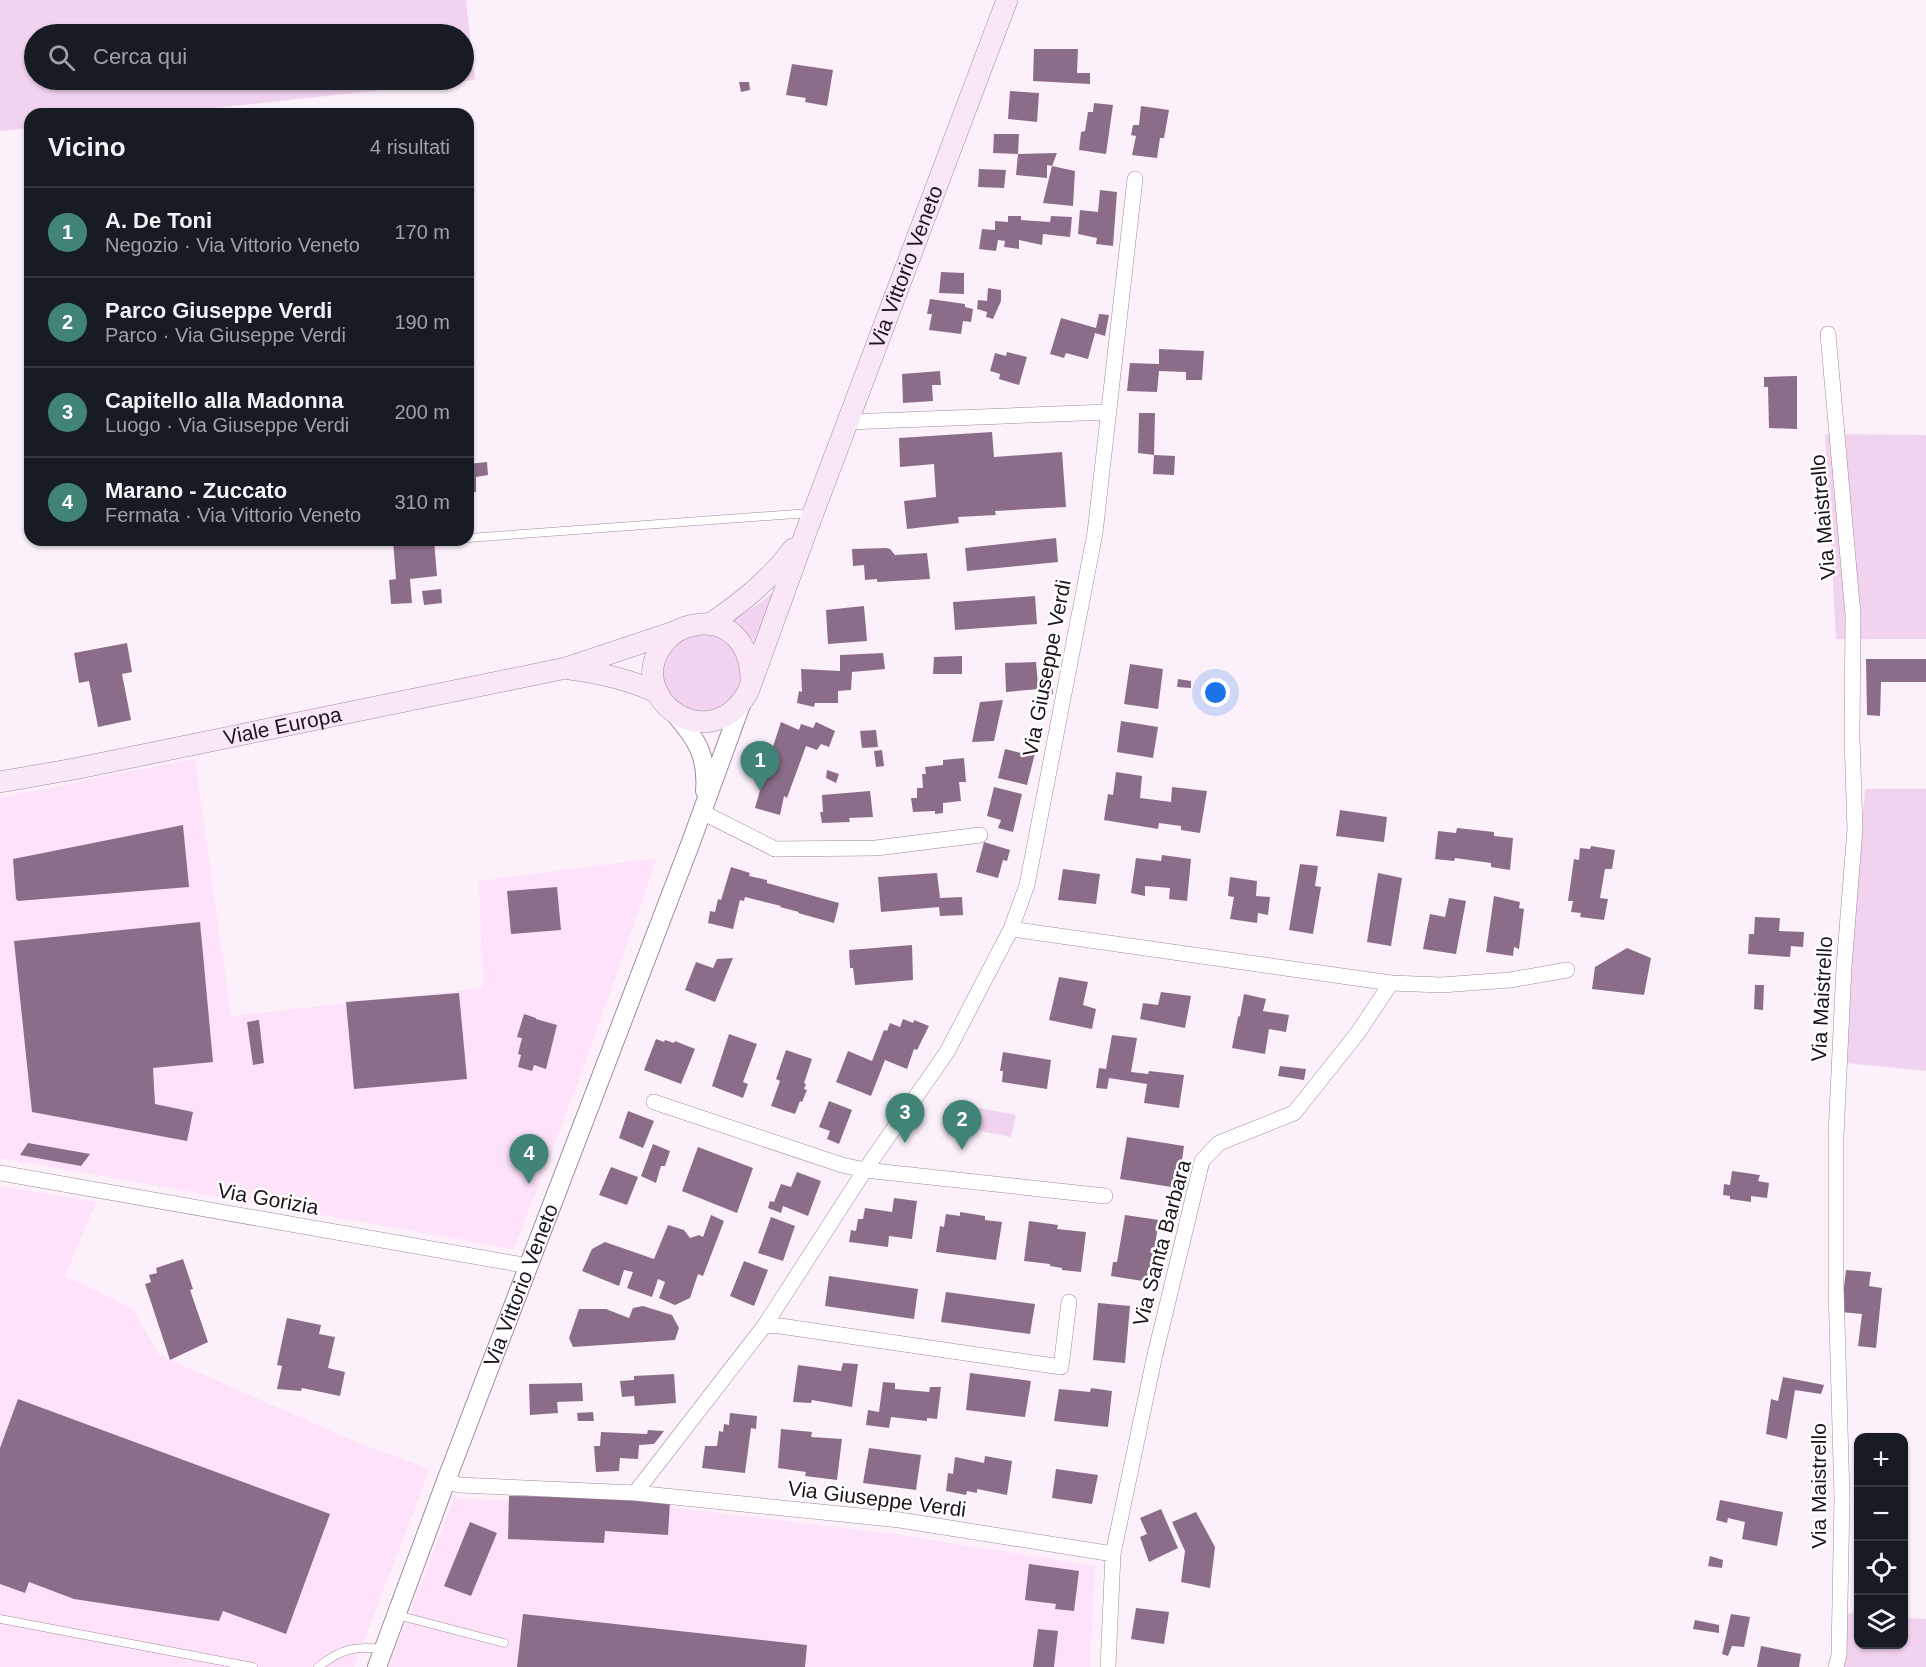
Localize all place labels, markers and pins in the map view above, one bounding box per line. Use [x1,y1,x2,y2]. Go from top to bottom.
pin: 1 [740,742,780,791]
pin: 3 [886,1094,924,1143]
pin: 2 [942,1100,982,1150]
pin: 4 [510,1134,548,1184]

